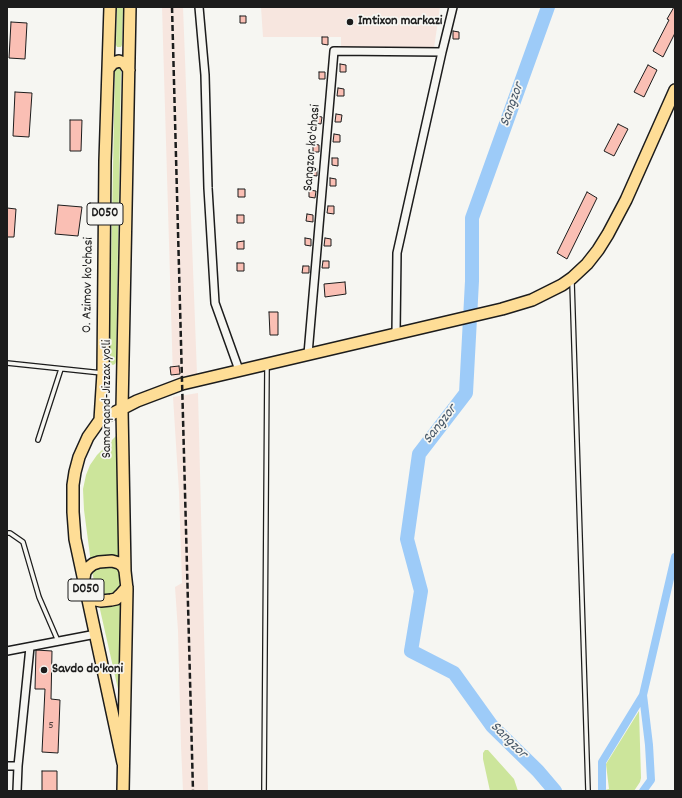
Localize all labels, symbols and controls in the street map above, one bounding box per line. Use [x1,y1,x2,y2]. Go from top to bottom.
place label: Imtixon markazi [358,14,442,30]
marker: Imtixon markazi [345,17,355,27]
water label: Sangzor [497,81,529,129]
street label: Sangzor ko'chasi [301,104,325,192]
road number: D050 [87,203,123,225]
street label: O. Azimov ko'chasi [80,237,98,333]
street label: Samarqand-Jizzax yo'li [100,340,116,458]
water label: Sangzor [420,402,462,448]
road number: D050 [68,579,104,601]
place label: Savdo do'koni [52,662,123,678]
marker: Savdo do'koni [39,665,49,675]
house number: 5 [48,719,54,733]
water label: Sangzor [486,719,530,763]

